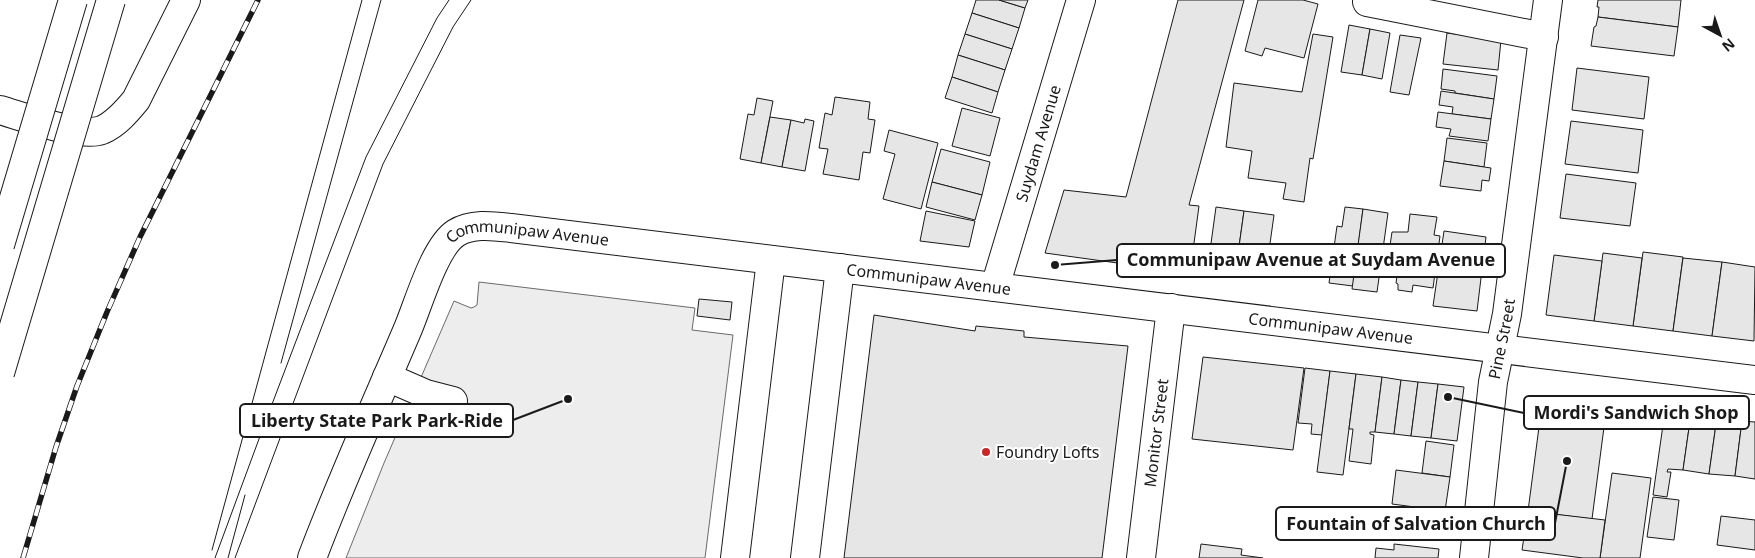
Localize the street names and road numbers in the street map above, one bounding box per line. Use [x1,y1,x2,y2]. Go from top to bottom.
street label: Suydam Avenue [1010,82,1066,204]
street label: Communipaw Avenue [440,215,610,251]
street label: Communipaw Avenue [845,258,1012,300]
street label: Pine Street [1483,297,1520,381]
street label: Communipaw Avenue [1247,307,1414,349]
street label: Monitor Street [1139,377,1173,488]

